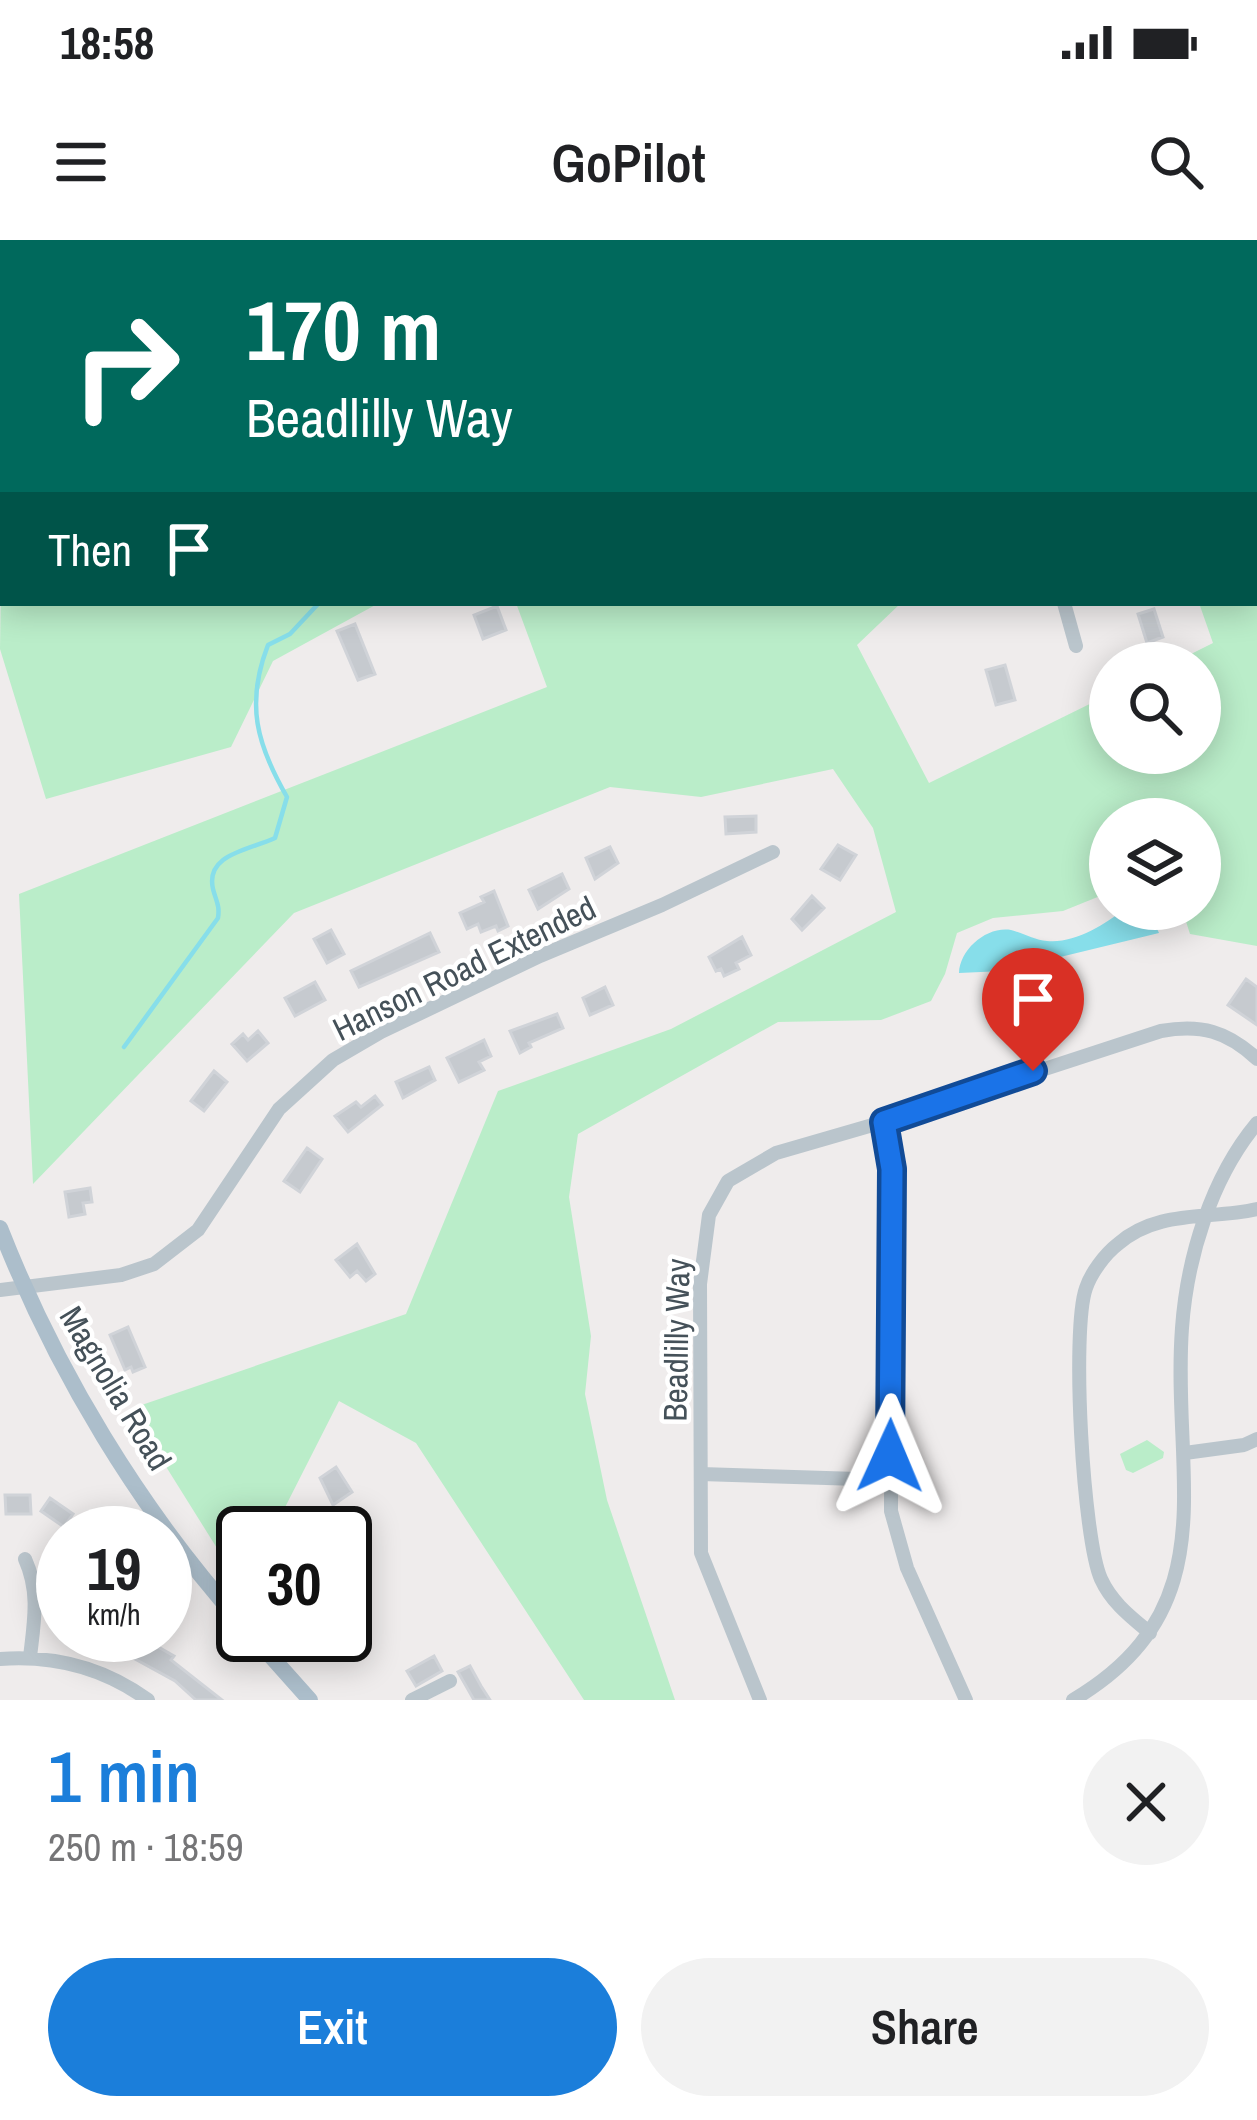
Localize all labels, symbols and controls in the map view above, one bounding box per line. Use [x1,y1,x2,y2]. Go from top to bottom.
text: 18:58 [60,12,154,73]
text: GoPilot [551,126,706,199]
icon: menu [48,129,114,195]
icon: search [1143,129,1209,195]
text: 170 m [246,273,441,386]
icon: right [48,288,204,444]
text: Beadlilly Way [246,381,513,454]
icon: arrive [156,516,222,582]
text: Then [48,519,132,580]
map controls [1089,642,1221,930]
button: search [1089,642,1221,774]
button: layers [1089,798,1221,930]
street label: Hanson Road Extended [325,885,603,1051]
pin [982,948,1084,1071]
icon: arrive [1000,966,1066,1032]
street label: Beadlilly Way [653,1258,699,1422]
street label: Magnolia Road [50,1298,182,1478]
position arrow [827,1393,953,1519]
speed limit sign: 30 [216,1506,372,1662]
text: 19 [87,1528,141,1609]
text: km/h [87,1594,141,1634]
text: 1 min [48,1727,200,1824]
button: close [1083,1739,1209,1865]
text: 250 m · 18:59 [48,1821,244,1873]
button: Exit [48,1958,617,2096]
button: Share [641,1958,1209,2096]

